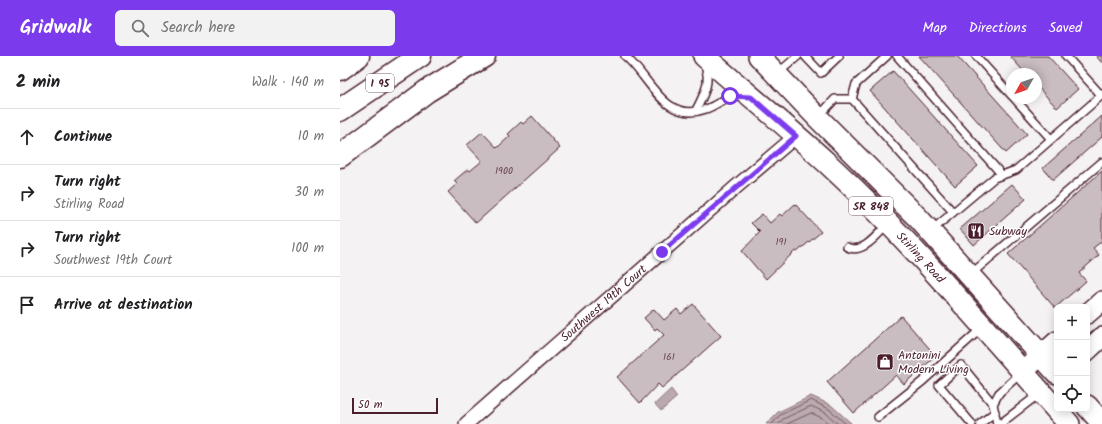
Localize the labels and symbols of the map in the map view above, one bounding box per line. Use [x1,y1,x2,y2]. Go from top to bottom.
north arrow [1006,68,1042,104]
road number: I 95 [366,74,394,92]
route start [721,87,739,105]
house number: 1900 [495,163,513,179]
road number: SR 848 [849,197,893,215]
restaurant icon: Subway [966,221,986,241]
place label: Subway [989,222,1027,241]
street label: Stirling Road [891,227,950,289]
house number: 191 [775,234,787,250]
route end [653,243,671,261]
street label: Southwest 19th Court [556,260,651,347]
place label: Antonini Modern Living [898,346,969,379]
house number: 161 [663,349,675,365]
shop icon: Antonini Modern Living [875,352,895,372]
scale bar [352,396,438,415]

